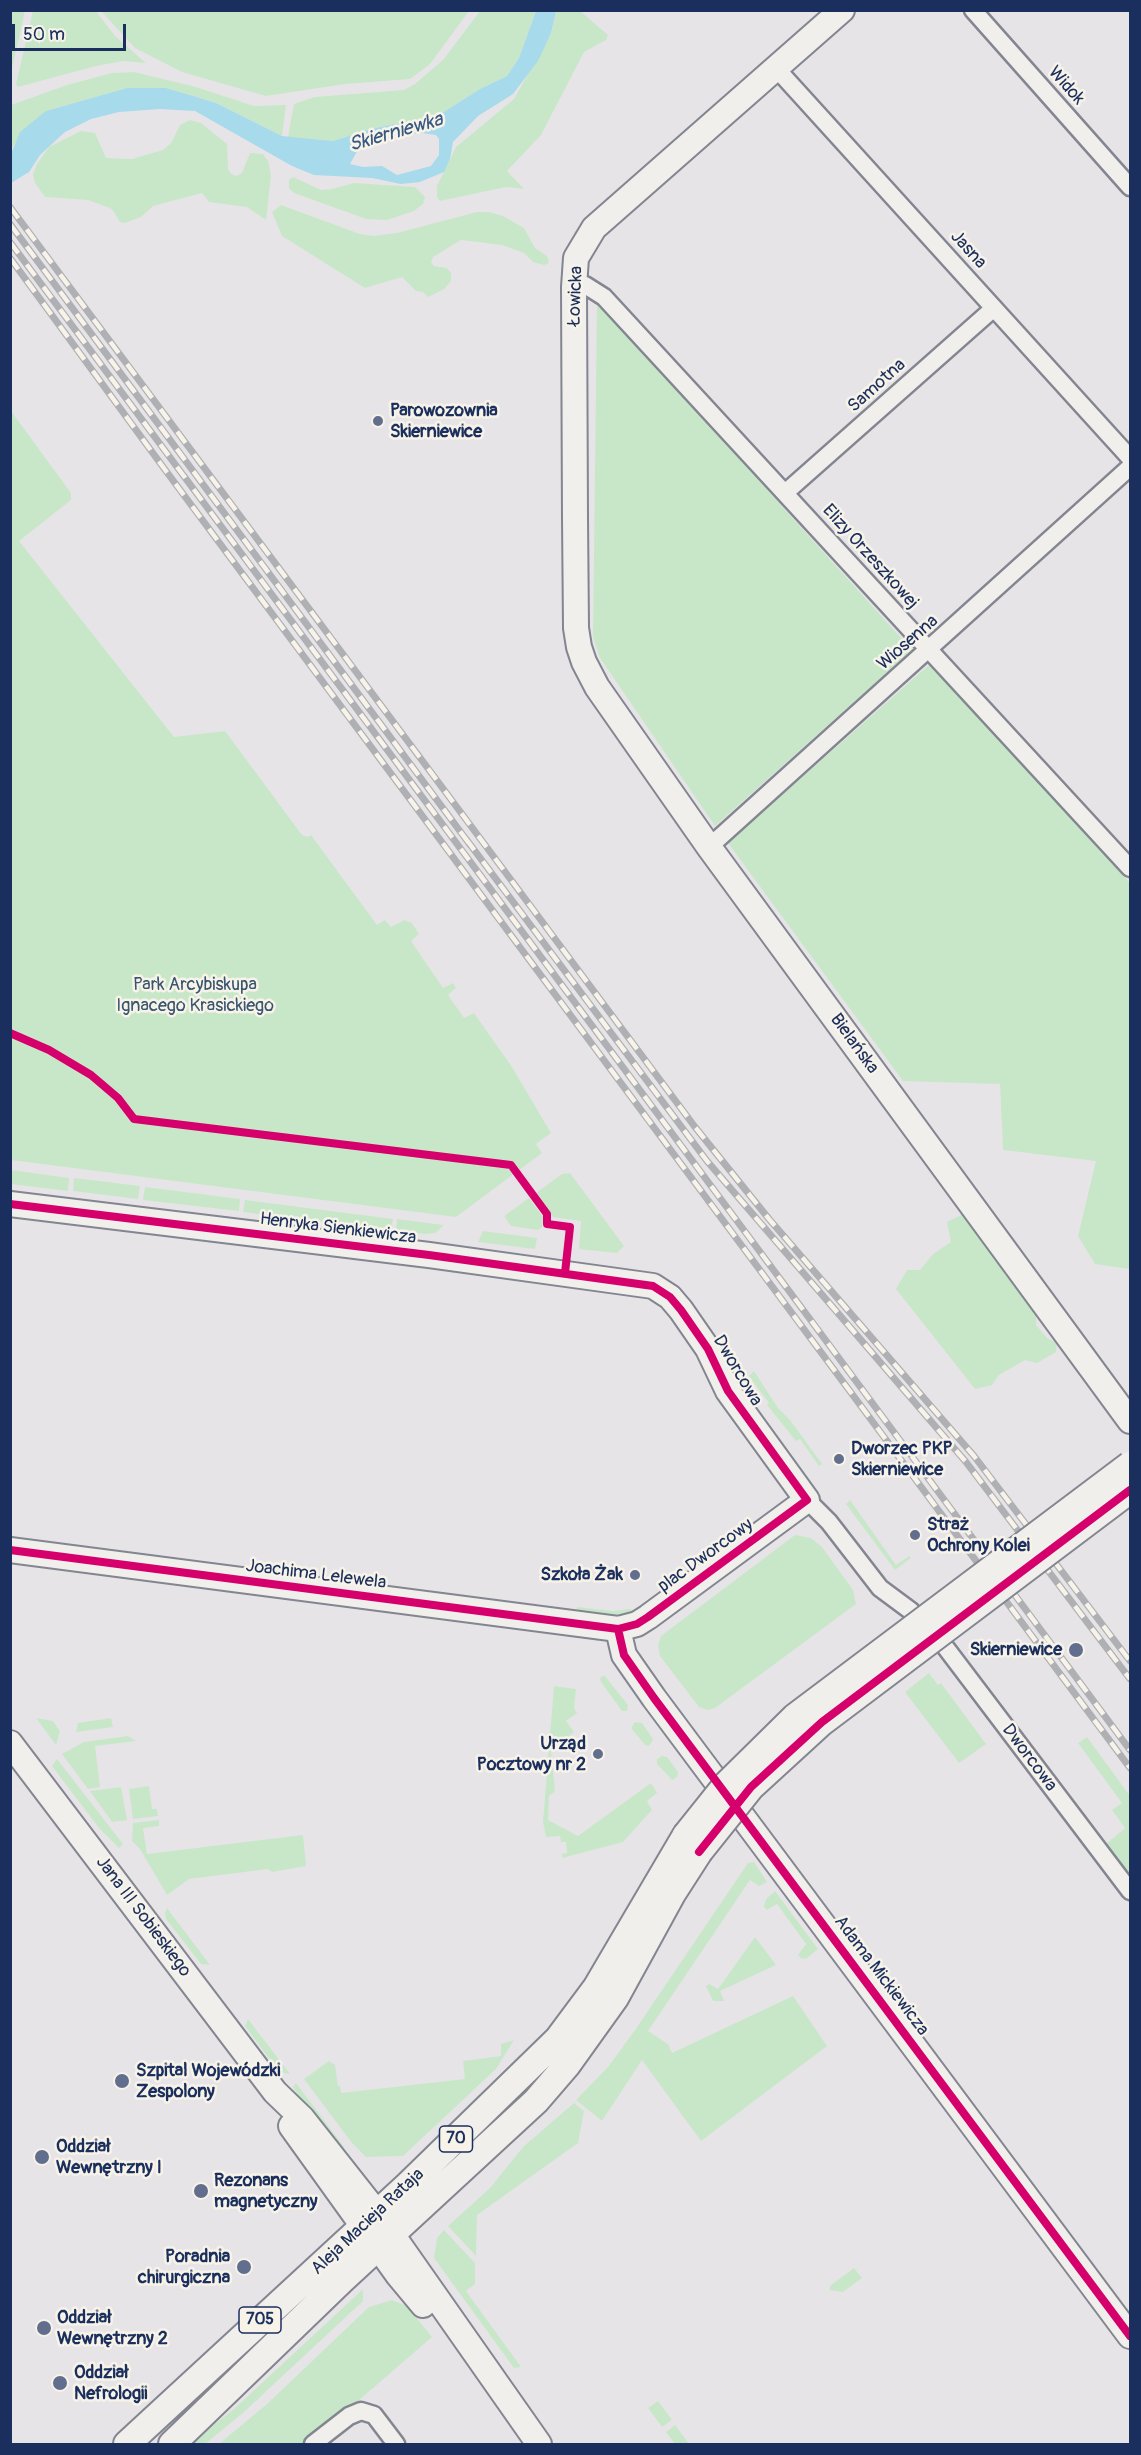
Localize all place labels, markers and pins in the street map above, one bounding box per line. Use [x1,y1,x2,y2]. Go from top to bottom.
place label: Parowozownia Skierniewice [390,400,498,442]
marker: Parowozownia Skierniewice [371,414,385,428]
place label: Dworzec PKP Skierniewice [851,1438,953,1480]
marker: Dworzec PKP Skierniewice [832,1452,846,1466]
place label: Straż Ochrony Kolei [927,1514,1030,1556]
marker: Straż Ochrony Kolei [908,1528,922,1542]
place label: Szkoła Żak [541,1564,623,1586]
marker: Szkoła Żak [628,1568,642,1582]
place label: Skierniewice [970,1639,1062,1661]
marker: Skierniewice [1067,1641,1085,1659]
place label: Urząd Pocztowy nr 2 [477,1733,586,1776]
marker: Urząd Pocztowy nr 2 [591,1747,605,1761]
place label: Szpital Wojewódzki Zespolony [136,2060,280,2102]
marker: Szpital Wojewódzki Zespolony [113,2072,131,2090]
place label: Oddział Wewnętrzny I [56,2136,162,2178]
marker: Oddział Wewnętrzny I [33,2148,51,2166]
place label: Rezonans magnetyczny [214,2170,317,2212]
marker: Rezonans magnetyczny [192,2182,210,2200]
place label: Poradnia chirurgiczna [138,2246,230,2288]
marker: Poradnia chirurgiczna [235,2258,253,2276]
place label: Oddział Wewnętrzny 2 [57,2307,168,2350]
marker: Oddział Wewnętrzny 2 [35,2319,53,2337]
place label: Oddział Nefrologii [74,2362,147,2404]
marker: Oddział Nefrologii [51,2374,69,2392]

